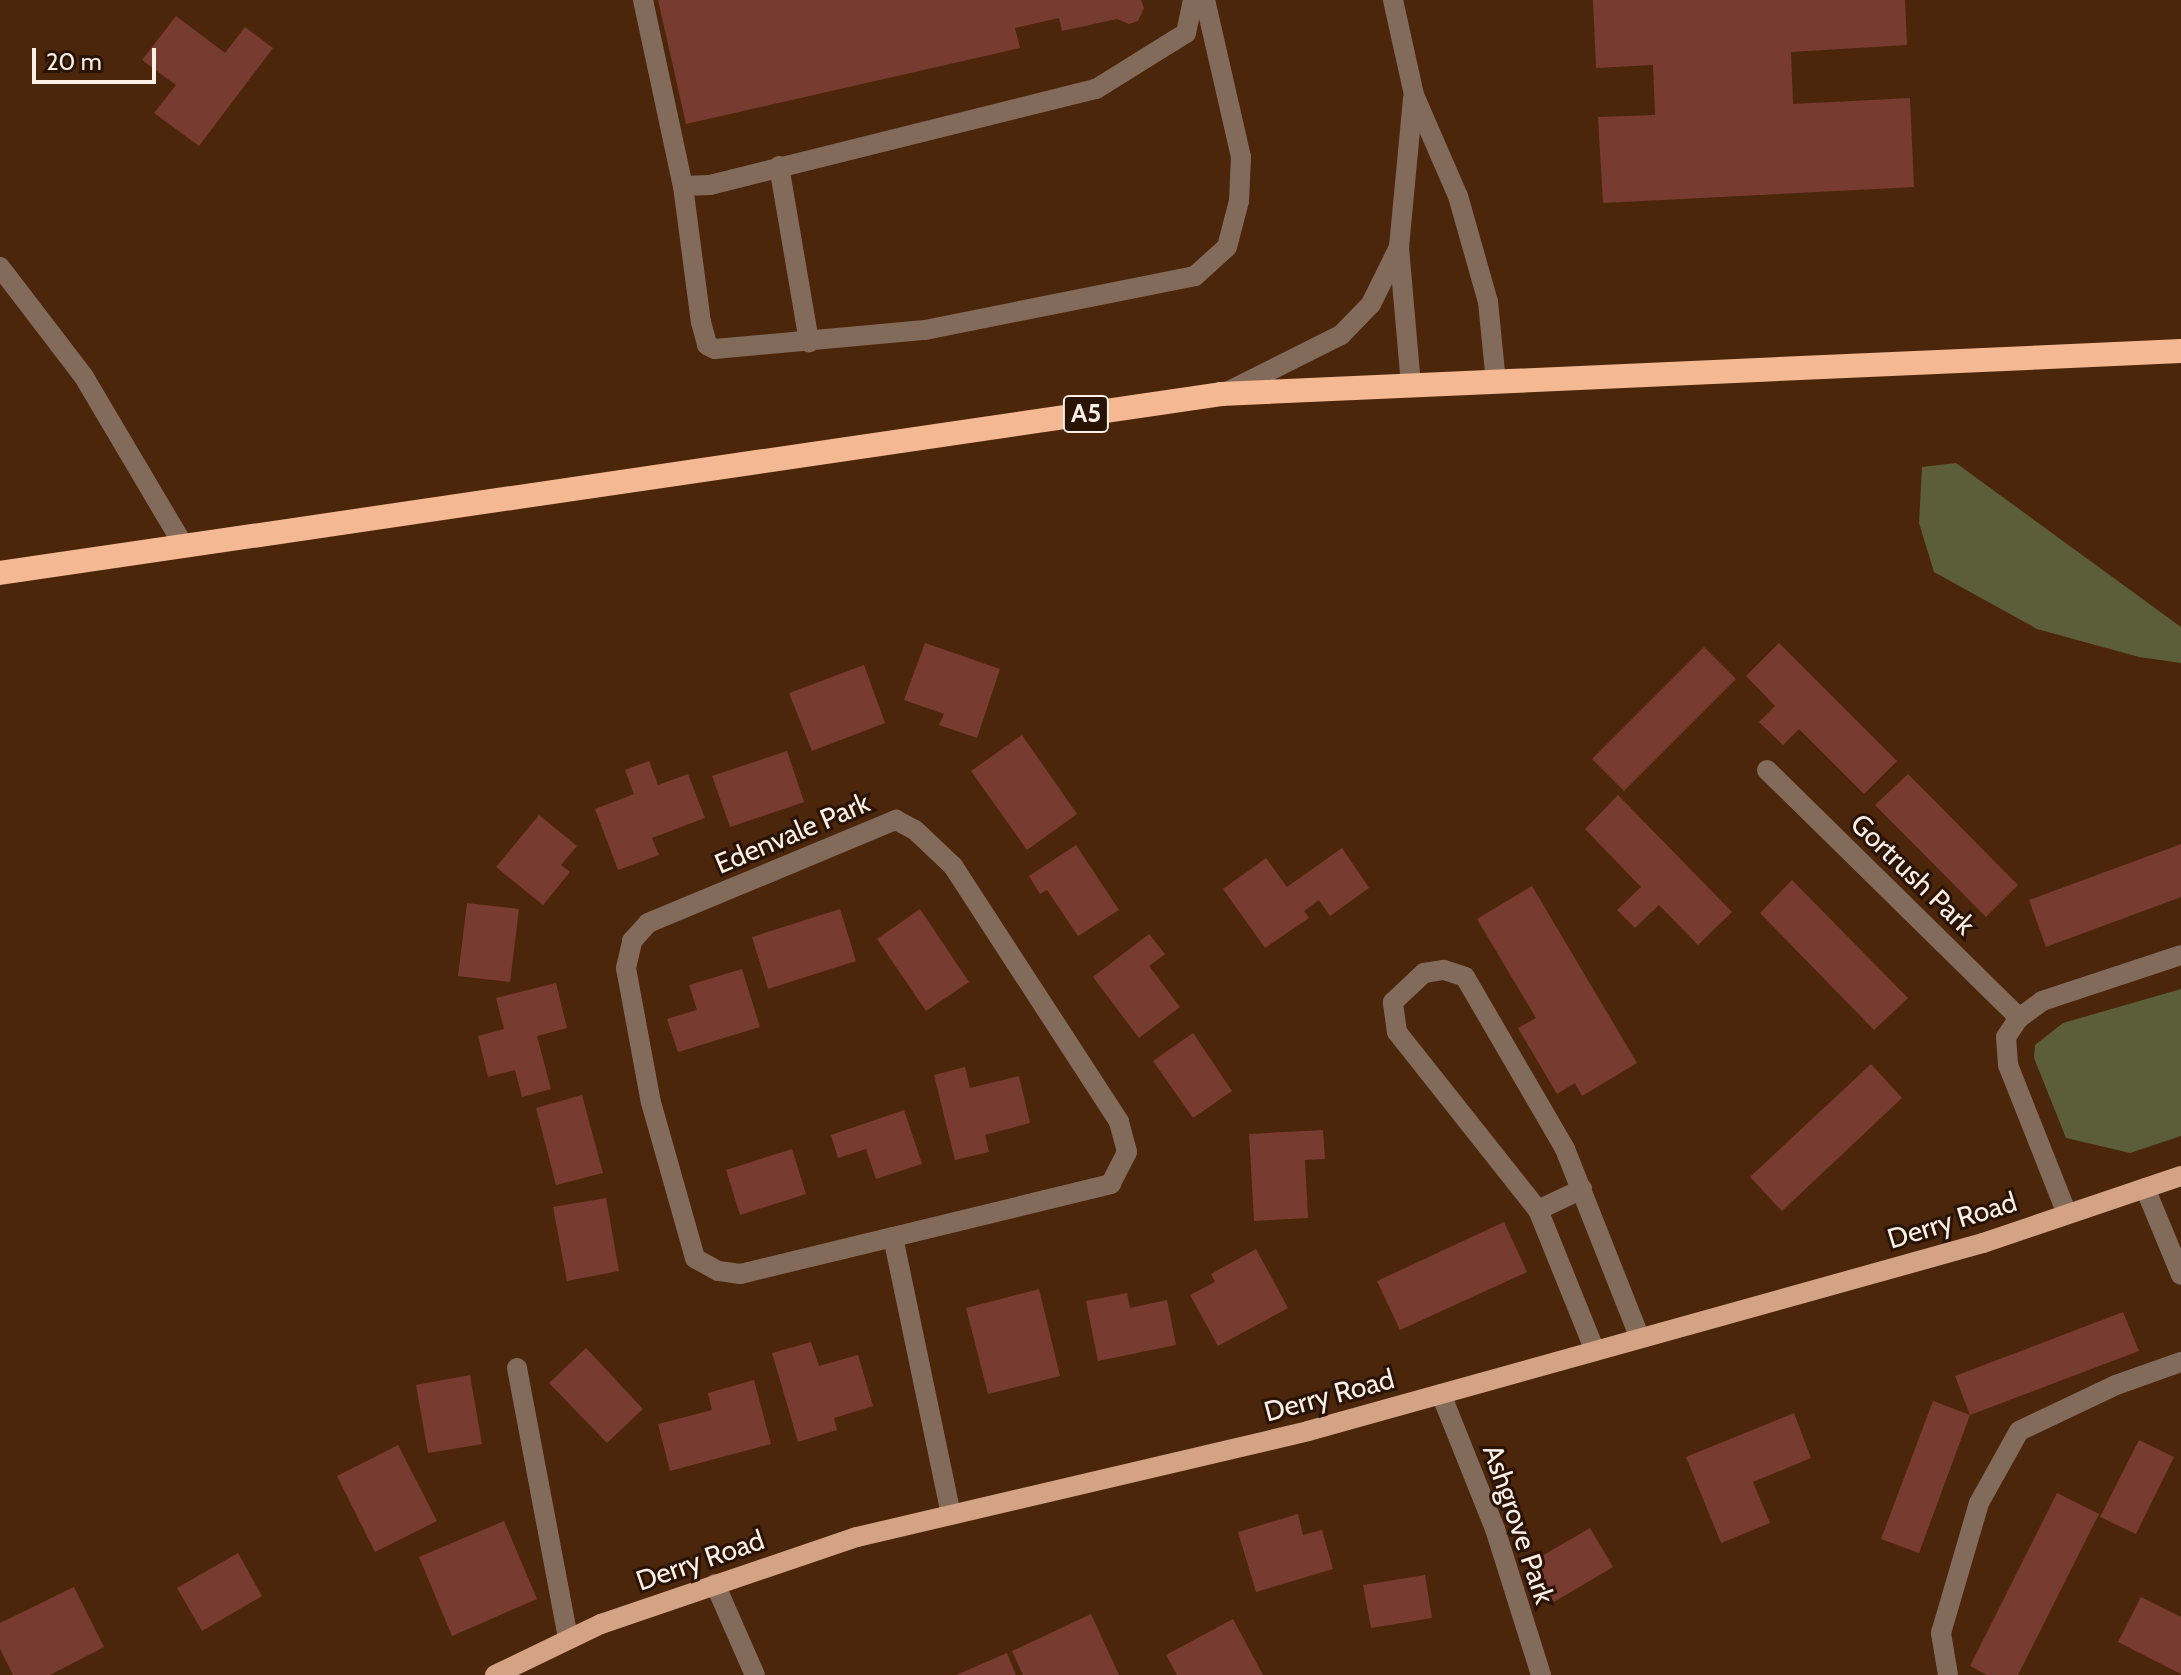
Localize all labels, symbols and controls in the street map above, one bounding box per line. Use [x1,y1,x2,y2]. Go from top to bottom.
scale bar [36,32,160,82]
text: 20 m [46,47,102,76]
road number: A5 [1062,392,1110,436]
street label: Edenvale Park [710,785,874,881]
street label: Gortrush Park [1844,807,1982,941]
street label: Derry Road [1883,1184,2021,1256]
street label: Derry Road [1260,1362,1398,1428]
street label: Ashgrove Park [1476,1440,1562,1608]
street label: Derry Road [631,1522,769,1598]

